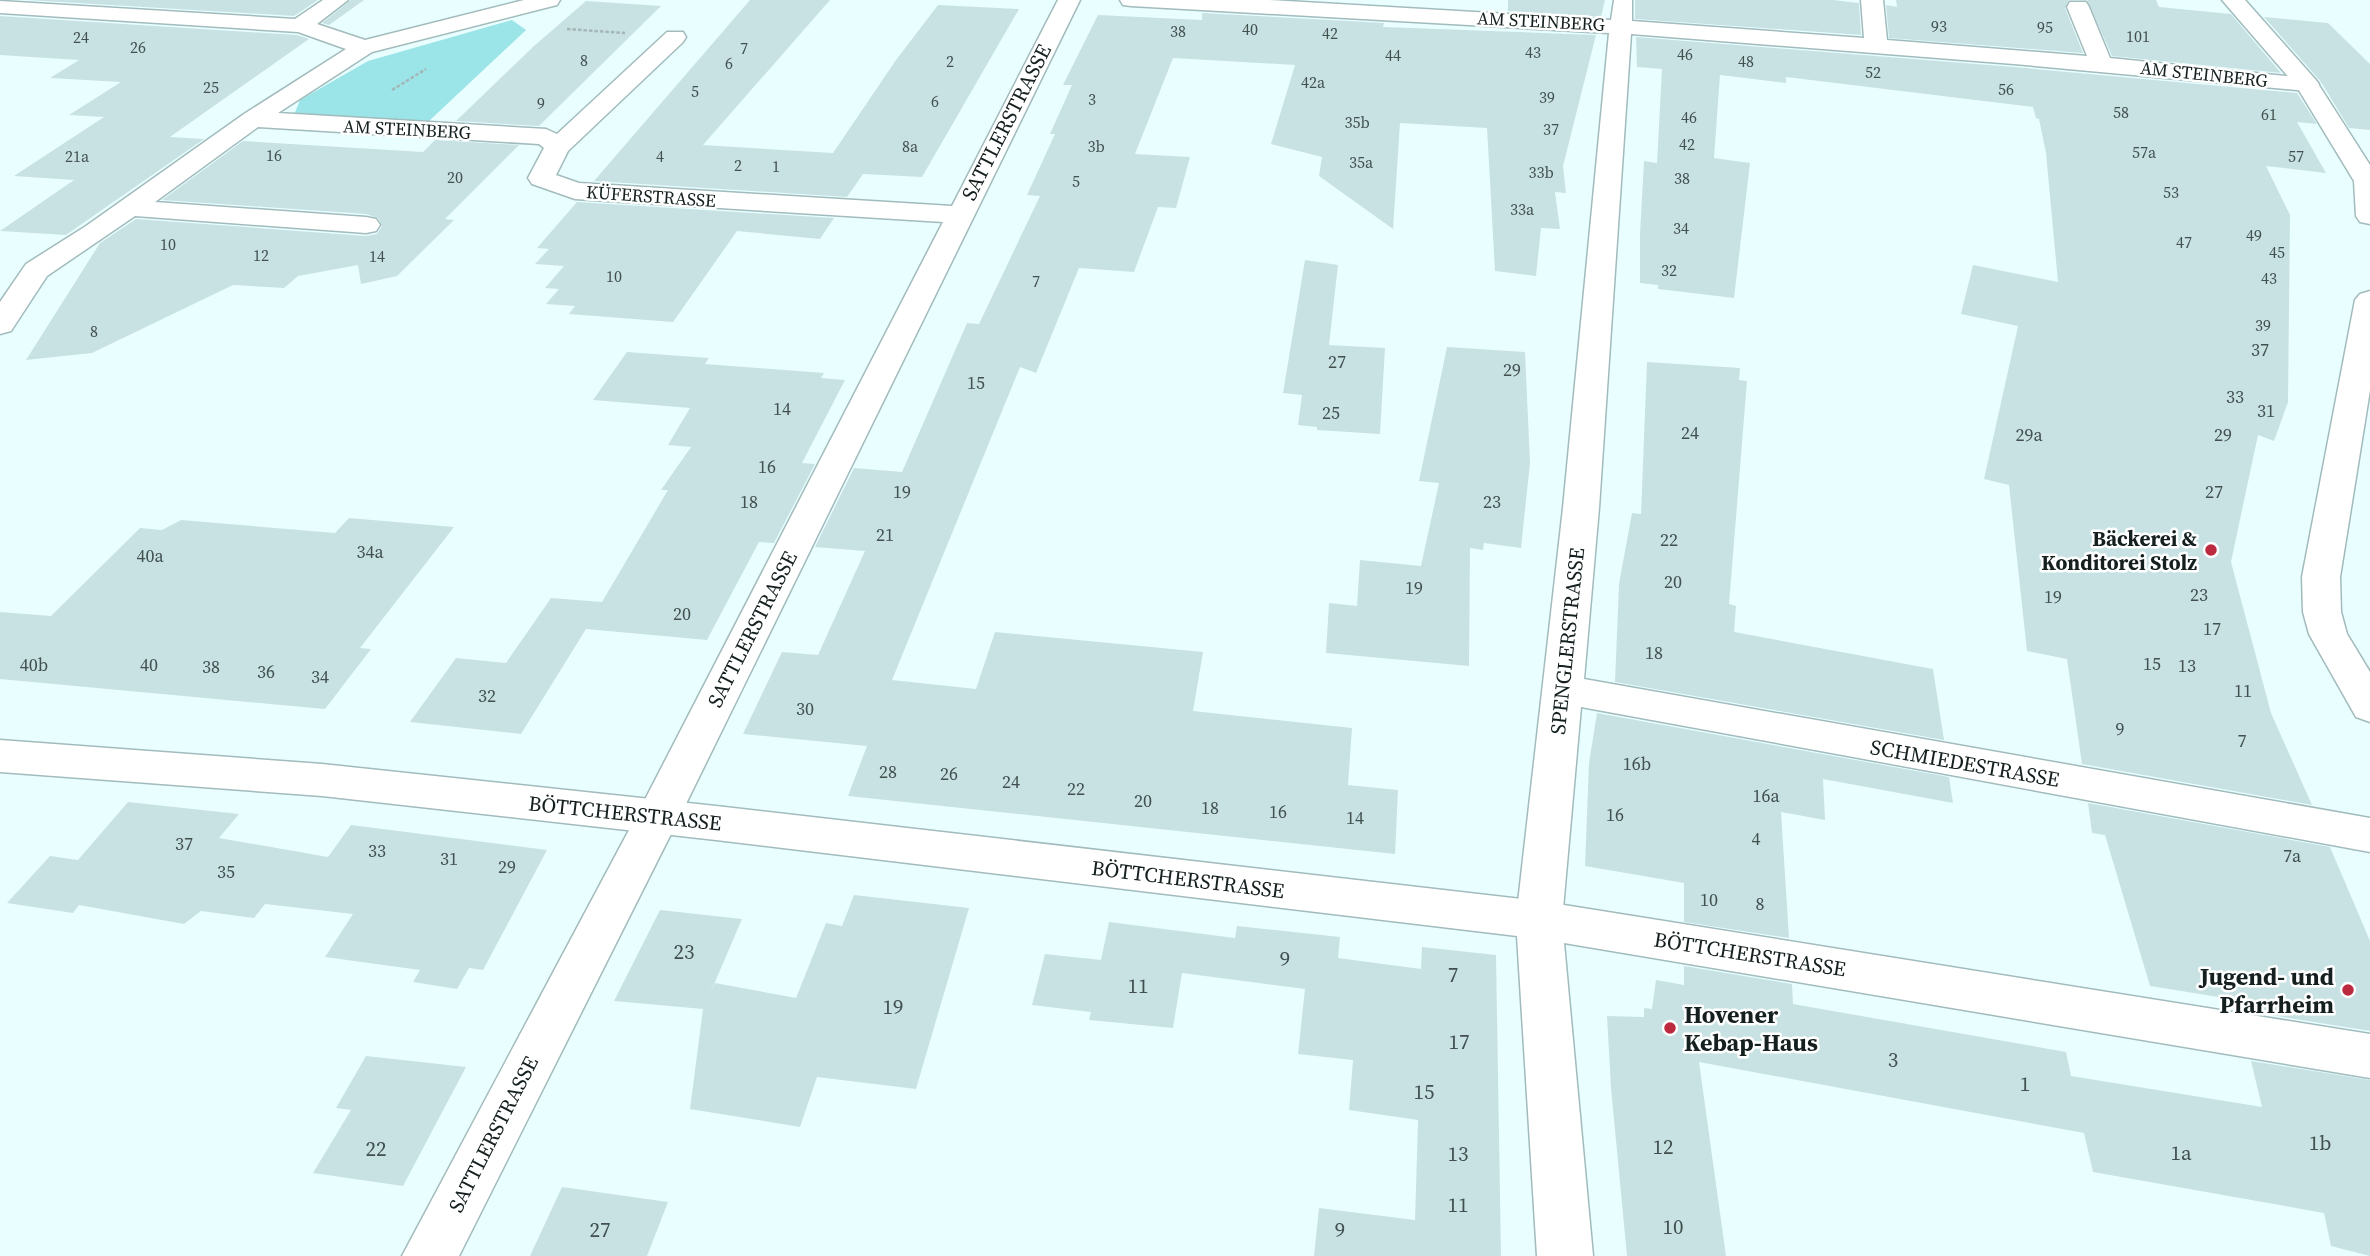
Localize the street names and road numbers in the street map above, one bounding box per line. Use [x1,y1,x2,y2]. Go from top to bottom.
street label: AM STEINBERG [1476,5,1606,37]
street label: SATTLERSTRASSE [954,39,1058,205]
street label: AM STEINBERG [2139,55,2269,93]
street label: AM STEINBERG [342,113,472,145]
street label: KÜFERSTRASSE [585,179,717,213]
street label: SATTLERSTRASSE [700,546,804,712]
street label: SPENGLERSTRASSE [1543,546,1591,736]
street label: SCHMIEDESTRASSE [1868,732,2062,794]
street label: BÖTTCHERSTRASSE [527,788,723,838]
street label: BÖTTCHERSTRASSE [1090,853,1286,905]
street label: BÖTTCHERSTRASSE [1652,925,1848,983]
street label: SATTLERSTRASSE [441,1051,545,1217]

